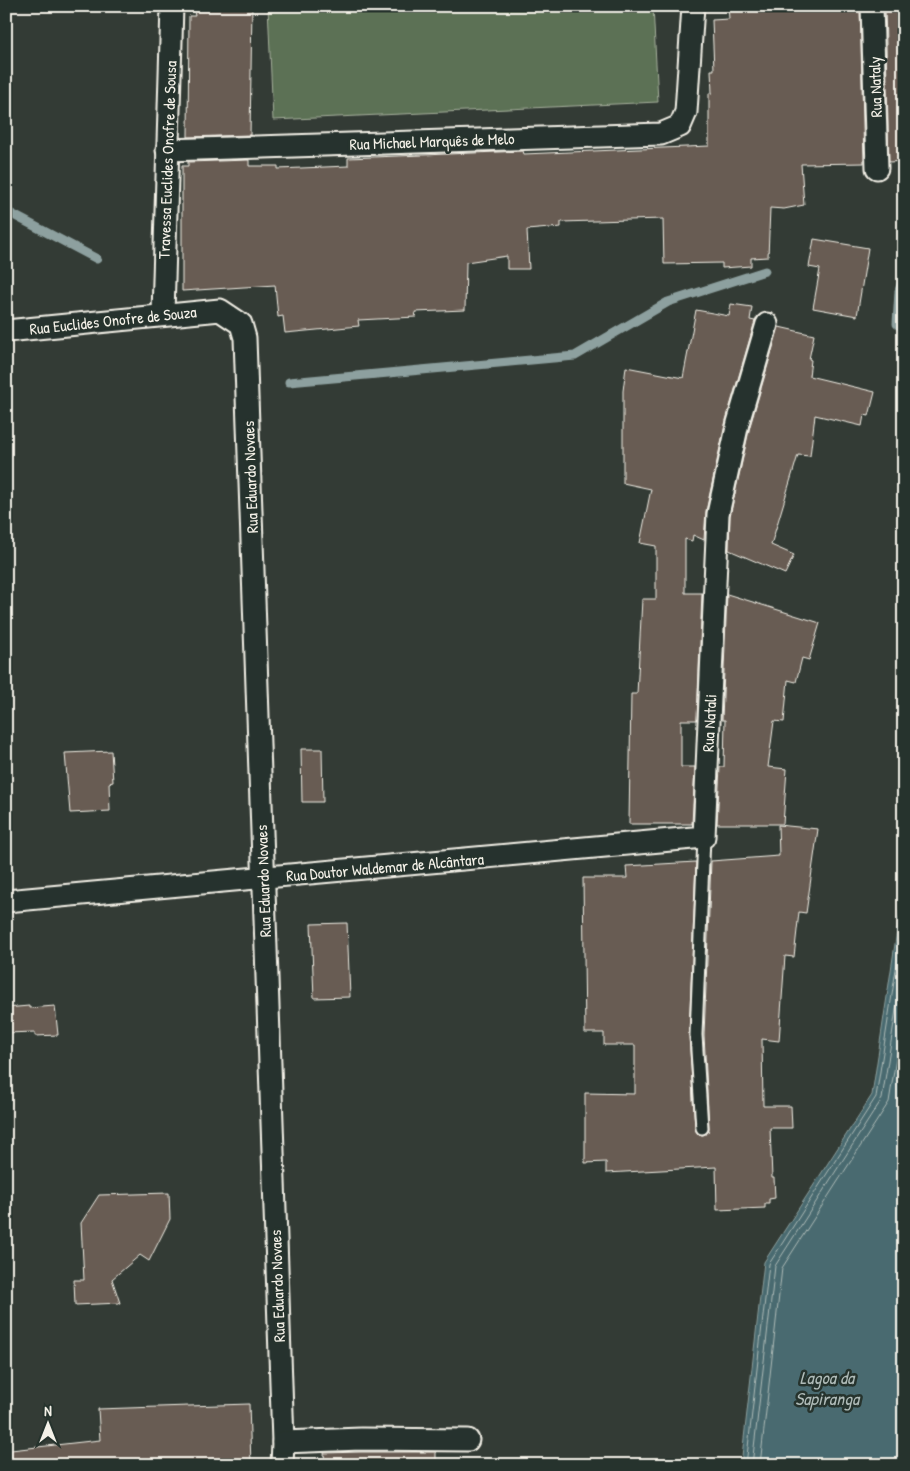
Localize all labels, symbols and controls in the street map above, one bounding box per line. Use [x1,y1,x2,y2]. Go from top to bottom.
street label: Rua Nataly [863,56,887,118]
street label: Travessa Euclides Onofre de Sousa [153,60,181,260]
street label: Rua Michael Marquês de Melo [349,127,515,155]
street label: Rua Euclides Onofre de Souza [28,300,198,340]
street label: Rua Eduardo Novaes [237,421,263,533]
street label: Rua Natali [696,693,722,753]
street label: Rua Eduardo Novaes [250,825,276,937]
street label: Rua Doutor Waldemar de Alcântara [285,847,485,887]
street label: Rua Eduardo Novaes [264,1230,290,1342]
water label: Lagoa da Sapiranga [795,1365,861,1411]
north arrow [22,1398,72,1448]
text: N [44,1401,52,1420]

